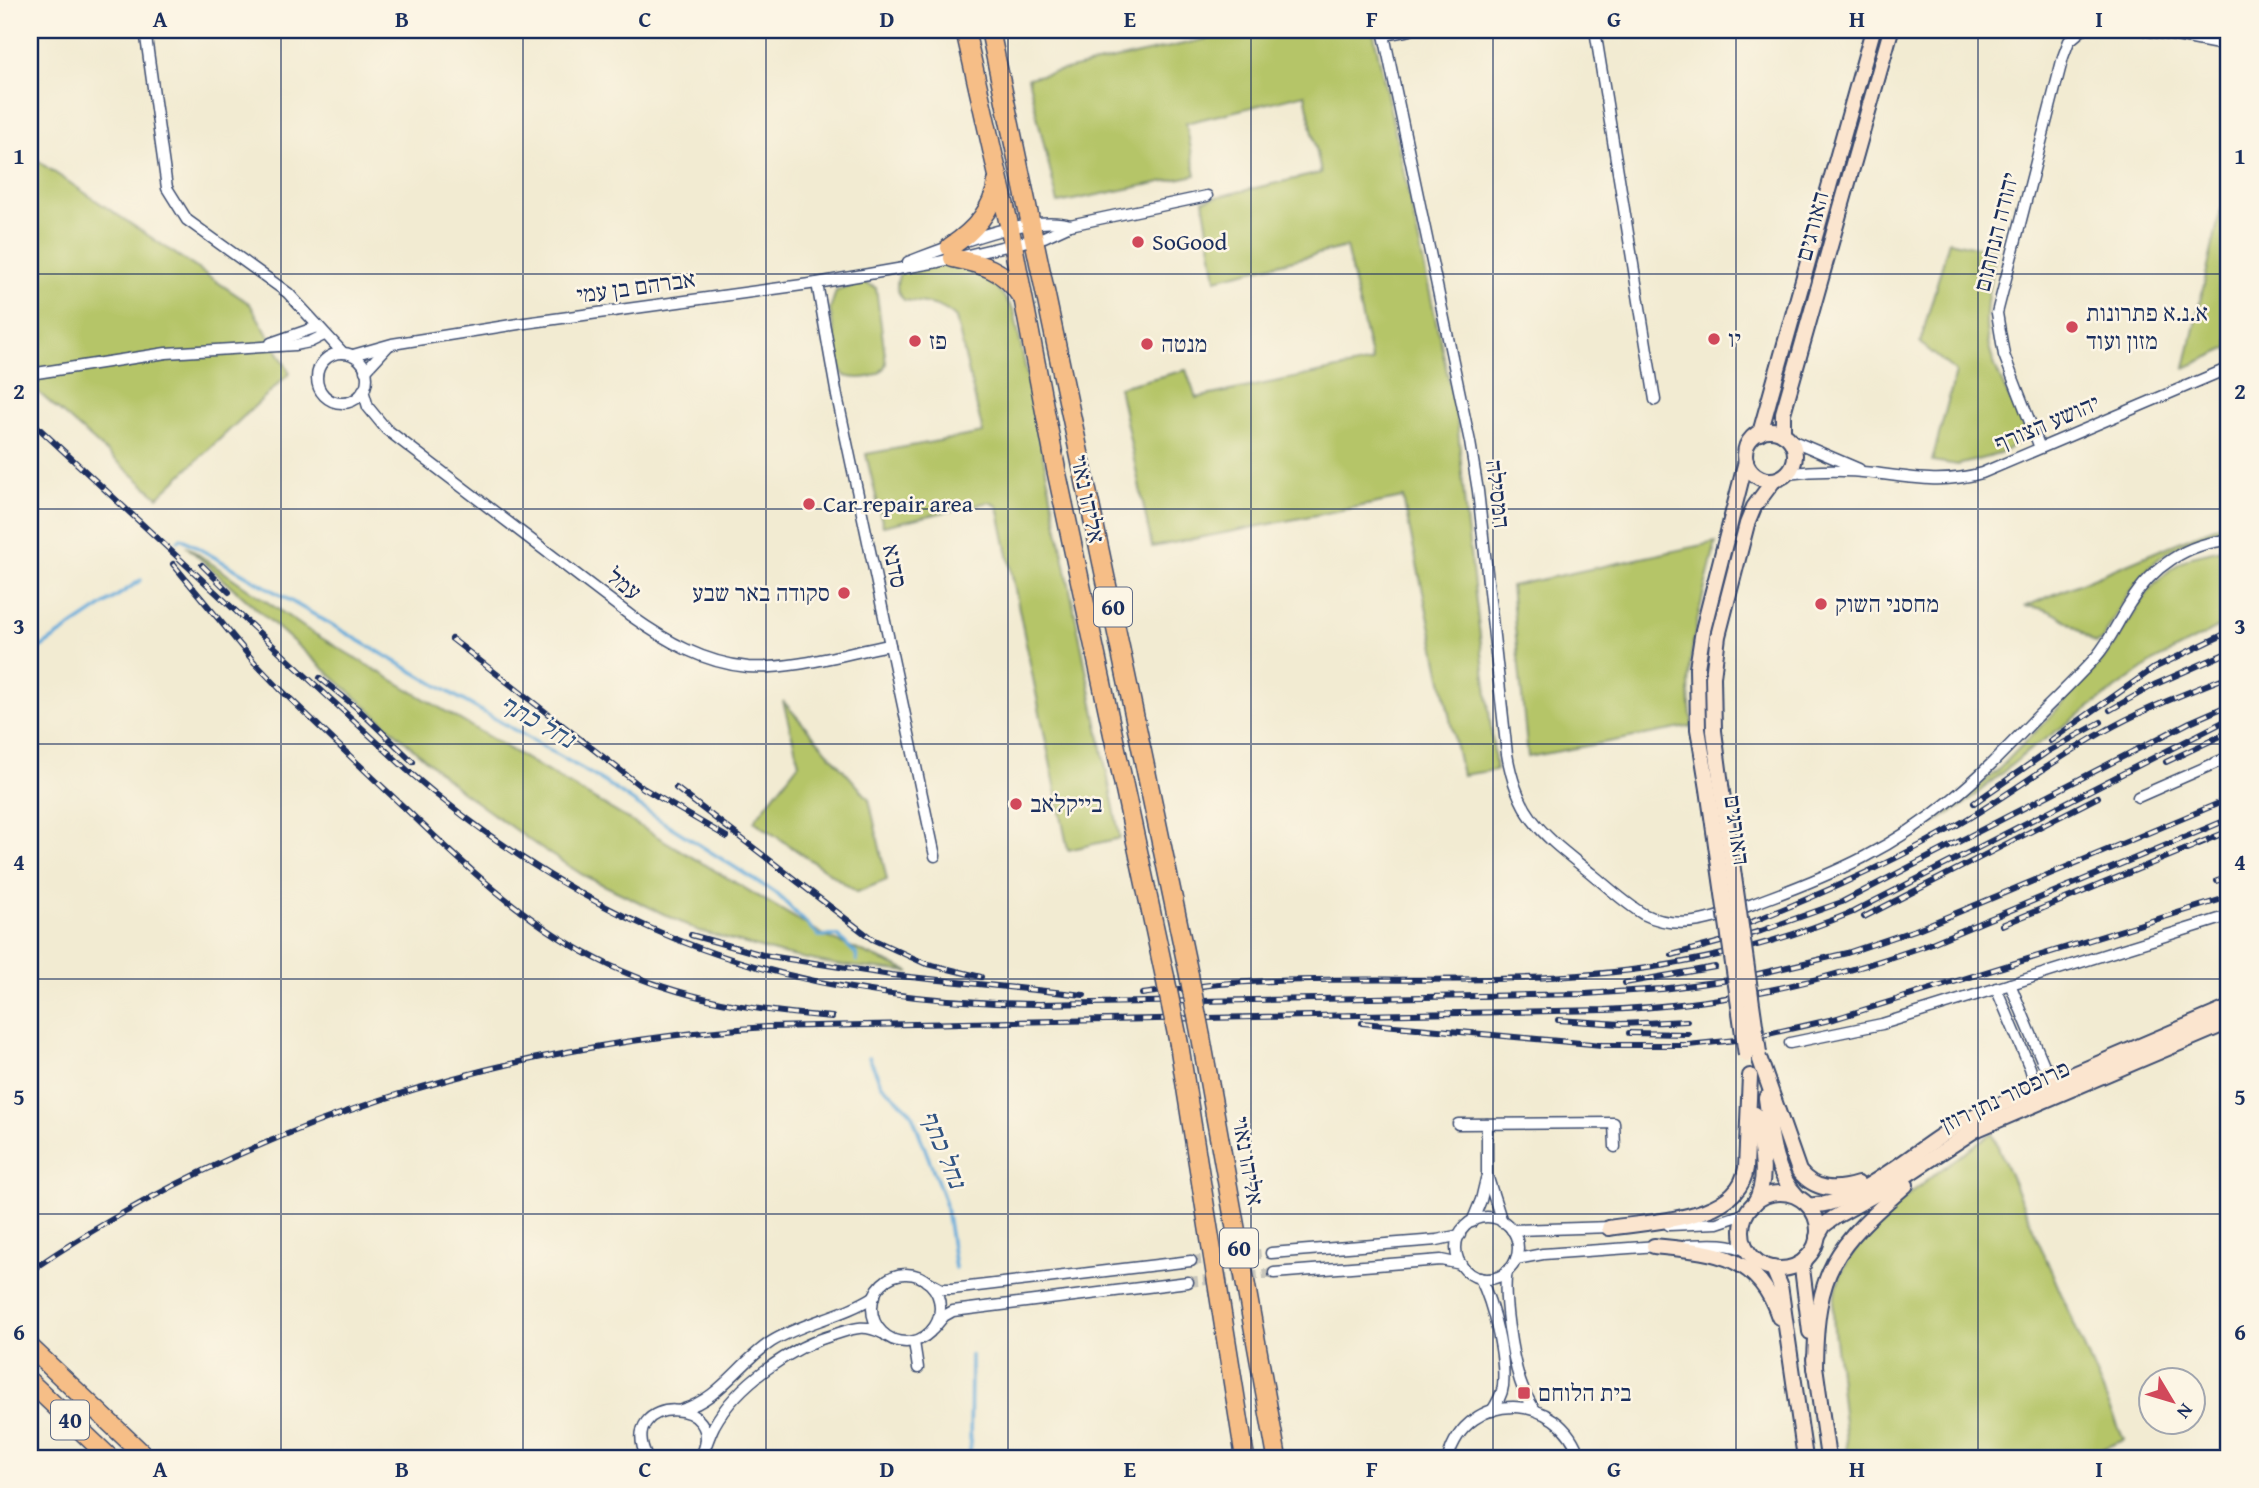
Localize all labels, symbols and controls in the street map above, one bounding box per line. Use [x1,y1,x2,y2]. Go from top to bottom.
text: A [153,2,168,35]
text: B [395,2,409,35]
text: C [638,2,652,35]
text: D [880,2,895,35]
text: E [1124,2,1136,35]
text: F [1366,2,1378,35]
text: G [1607,2,1621,35]
text: H [1849,2,1865,35]
text: I [2095,2,2103,35]
text: 1 [13,139,25,172]
text: 1 [2234,139,2246,172]
street label: יהודה הנחתום [1964,169,2027,295]
street label: האורגים [1785,187,1838,265]
place label: SoGood [1152,224,1228,259]
marker: SoGood [1130,234,1146,250]
street label: אברהם בן עמי [574,261,698,312]
place label: א.נ.א פתרונות מזון ועוד [2086,295,2208,358]
marker: א.נ.א פתרונות מזון ועוד [2064,319,2080,335]
place label: יו [1728,321,1741,356]
place label: פז [929,323,947,358]
place label: מנטה [1161,326,1207,361]
marker: יו [1706,331,1722,347]
marker: פז [907,333,923,349]
marker: מנטה [1139,336,1155,352]
text: 2 [13,374,25,407]
text: 2 [2234,374,2246,407]
street label: יהושע הצורף [1989,385,2105,460]
street label: אליהו נאוי [1062,452,1115,546]
street label: המסילה [1477,458,1520,530]
place label: Car repair area [823,486,974,521]
marker: Car repair area [801,496,817,512]
street label: סדנא [874,541,917,591]
street label: עמל [599,559,649,608]
place label: סקודה באר שבע [692,575,830,610]
marker: סקודה באר שבע [836,585,852,601]
place label: מחסני השוק [1835,586,1939,621]
road number: 60 [1094,587,1132,626]
marker: מחסני השוק [1813,596,1829,612]
text: 3 [13,609,25,642]
text: 3 [2234,609,2246,642]
water label: נחל כתף [494,684,585,759]
place label: בייקלאב [1030,786,1103,821]
street label: האורגים [1715,793,1760,867]
marker: בייקלאב [1008,796,1024,812]
text: 4 [13,845,25,878]
text: 4 [2234,845,2246,878]
street label: פרופסור נתן רוזן [1934,1050,2075,1141]
text: 5 [13,1080,25,1113]
text: 5 [2234,1080,2246,1113]
water label: נחל כתף [911,1104,978,1196]
street label: אליהו נאוי [1223,1114,1273,1208]
road number: 60 [1220,1228,1258,1268]
text: 6 [13,1315,25,1348]
text: 6 [2234,1315,2246,1348]
north arrow [2136,1366,2206,1436]
place label: בית הלוחם [1538,1375,1632,1410]
marker: בית הלוחם [1516,1385,1532,1401]
text: N [2170,1398,2200,1425]
road number: 40 [51,1400,89,1440]
text: A [153,1452,168,1485]
text: B [395,1452,409,1485]
text: C [638,1452,652,1485]
text: D [880,1452,895,1485]
text: E [1124,1452,1136,1485]
text: F [1366,1452,1378,1485]
text: G [1607,1452,1621,1485]
text: H [1849,1452,1865,1485]
text: I [2095,1452,2103,1485]

